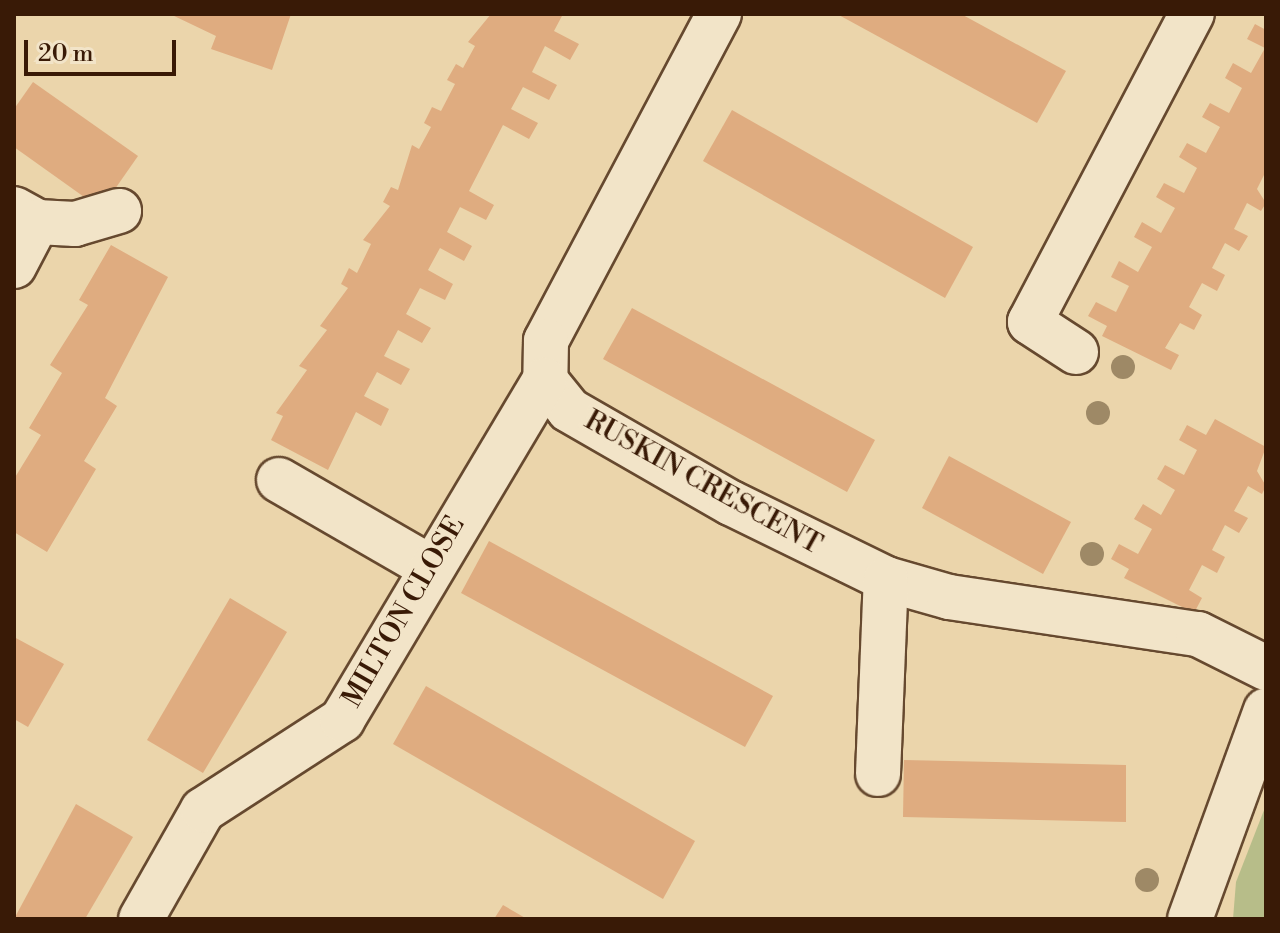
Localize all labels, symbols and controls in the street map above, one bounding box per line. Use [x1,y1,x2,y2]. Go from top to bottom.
scale bar [28,24,180,74]
text: 20 m [38,39,94,69]
street label: RUSKIN CRESCENT [578,404,828,562]
street label: MILTON CLOSE [336,510,472,714]

